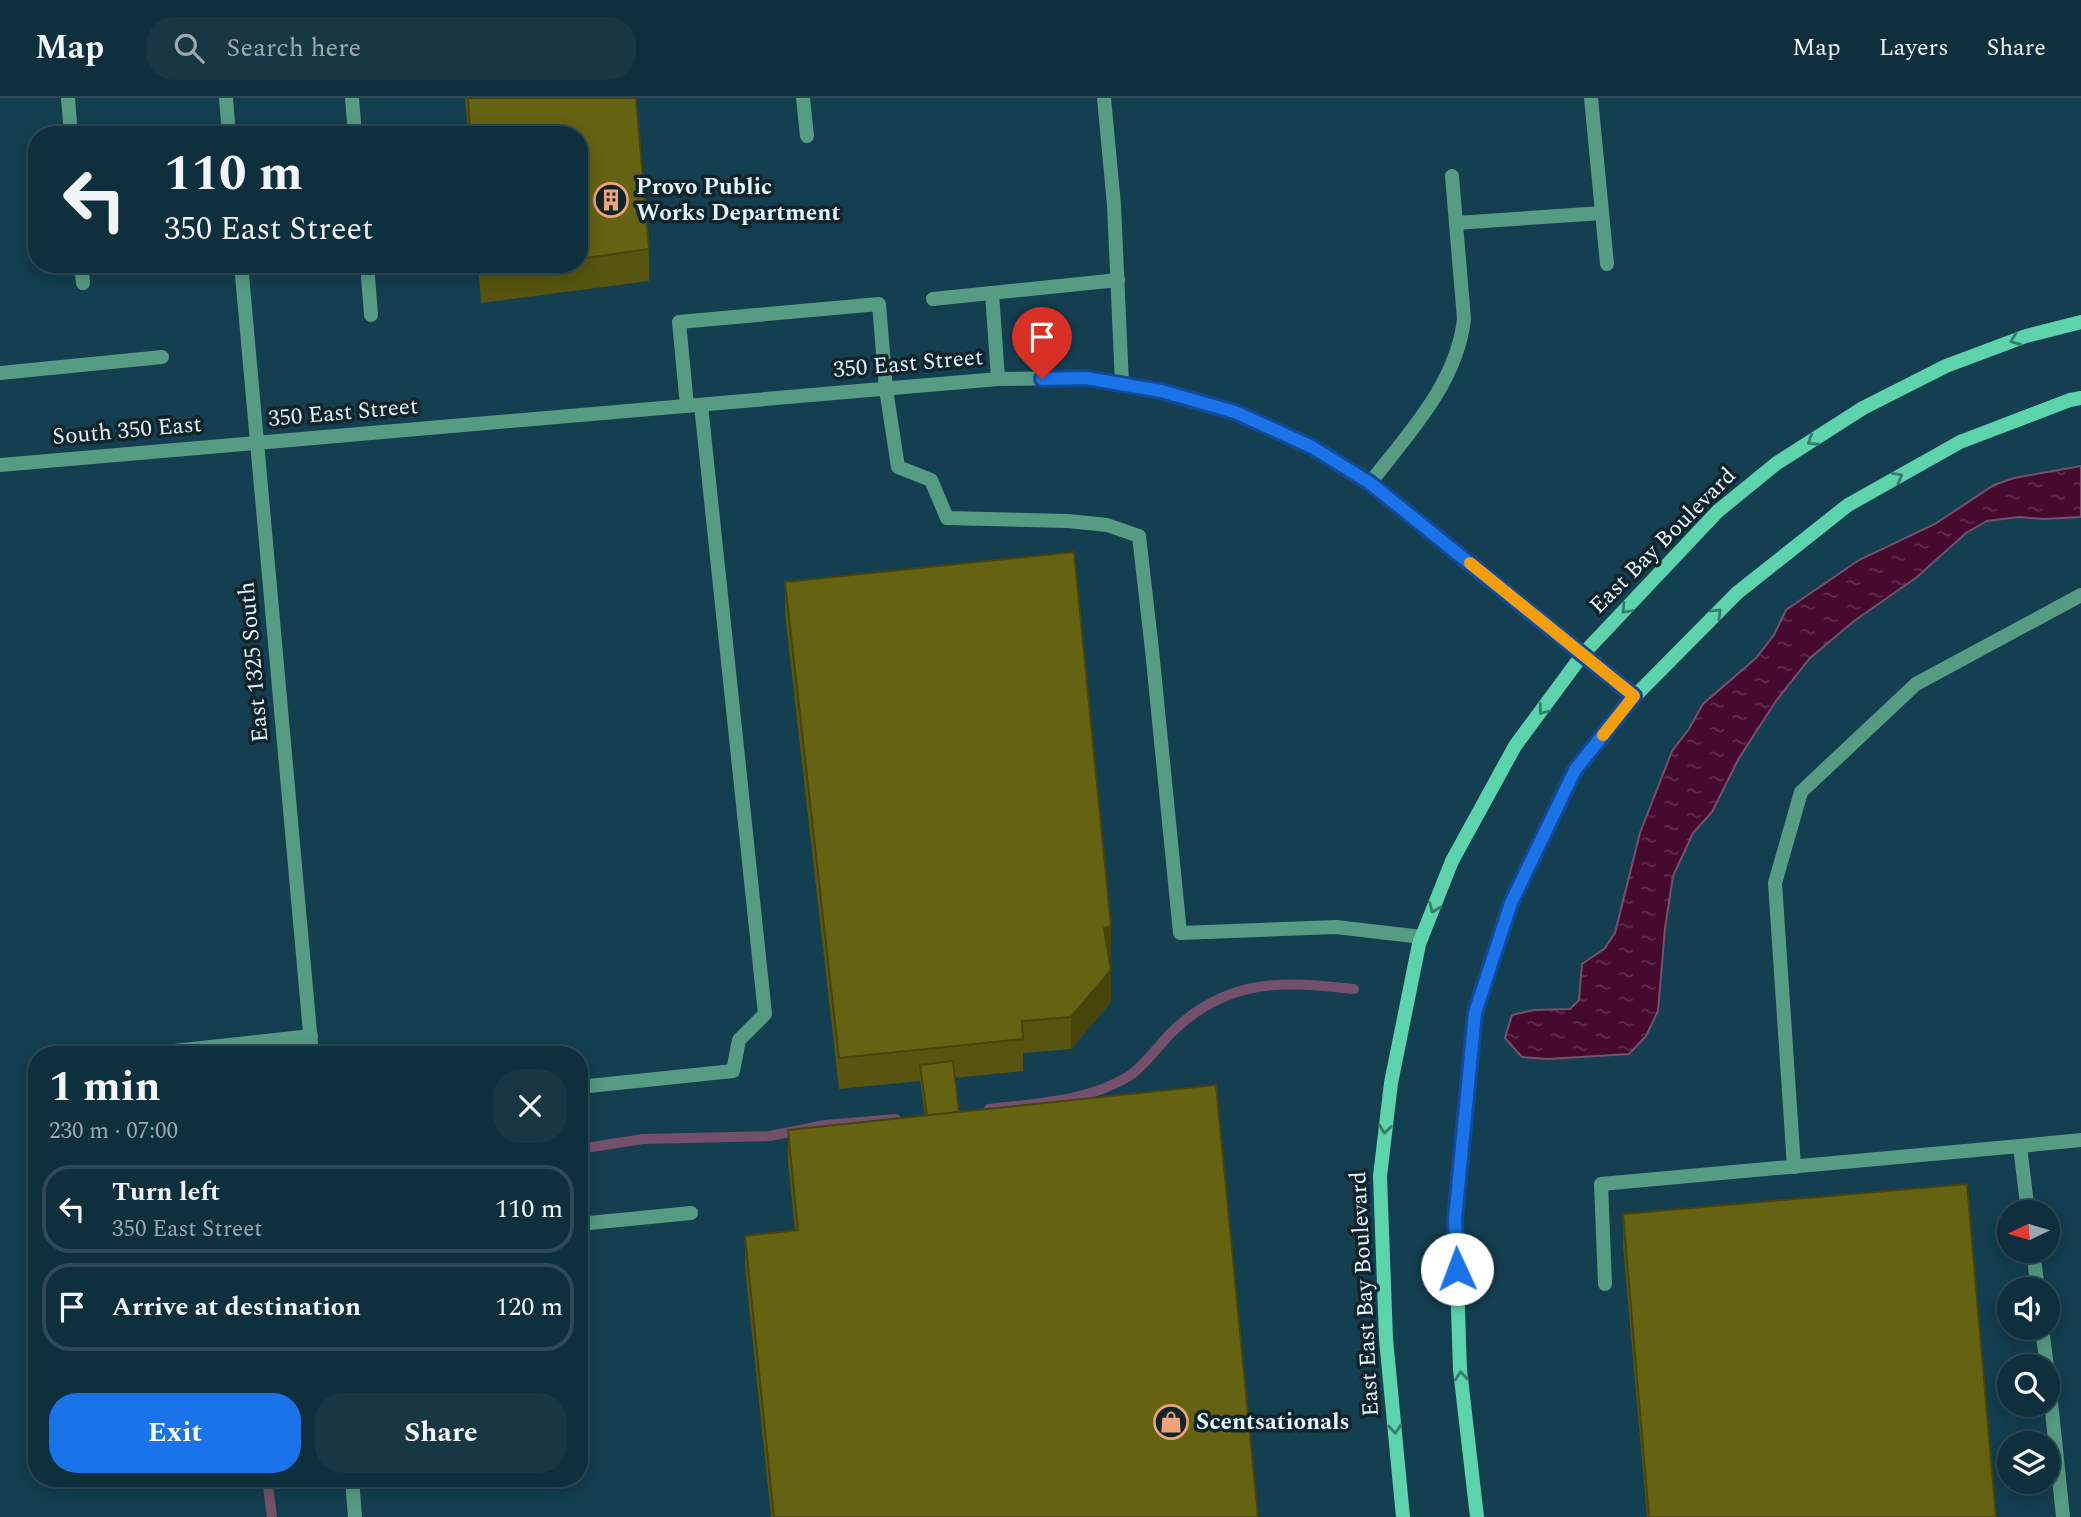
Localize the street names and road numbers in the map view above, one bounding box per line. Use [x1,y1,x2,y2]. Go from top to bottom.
street label: 350 East Street [832,340,984,388]
street label: 350 East Street [267,389,419,437]
street label: South 350 East [51,407,203,455]
street label: East Bay Boulevard [1581,459,1745,623]
street label: East 1325 South [230,580,278,744]
street label: East East Bay Boulevard [1341,1170,1389,1418]

